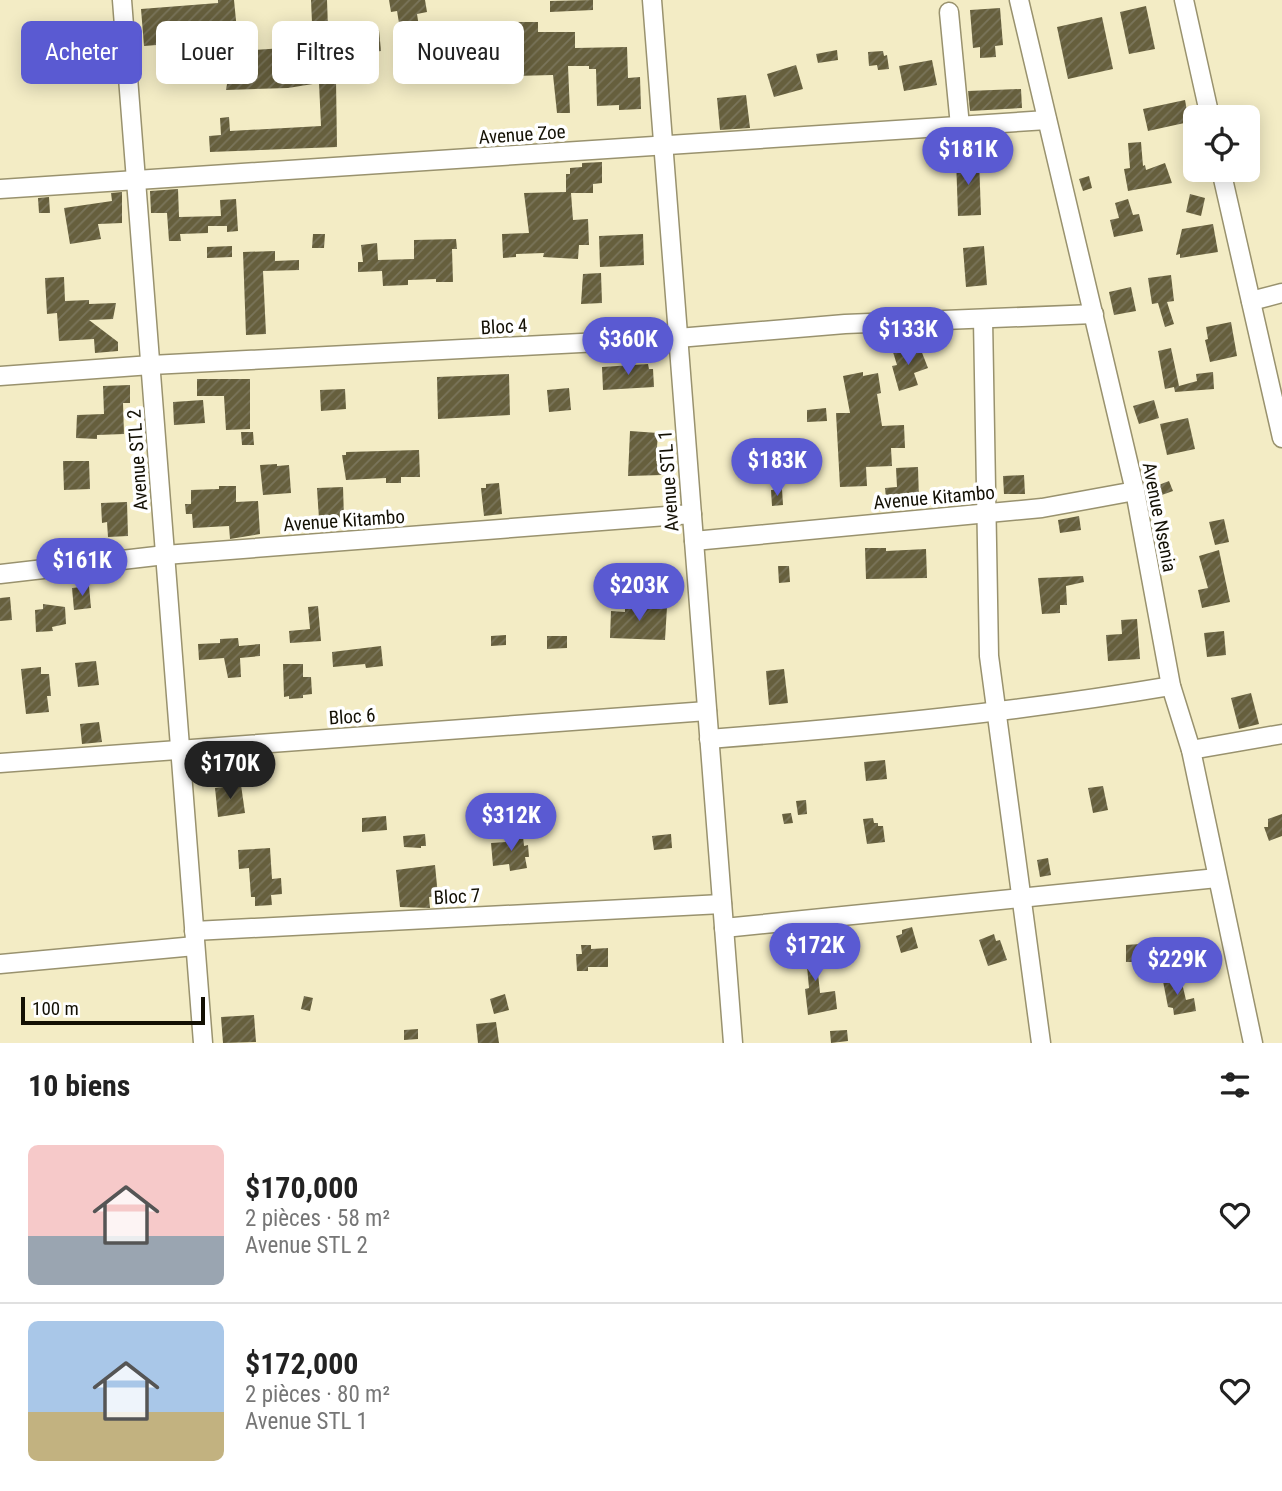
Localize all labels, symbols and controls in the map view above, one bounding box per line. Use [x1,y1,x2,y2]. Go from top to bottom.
chip: Acheter [21,21,142,84]
chip: Louer [156,21,258,84]
chip: Filtres [272,21,379,84]
chip: Nouveau [393,21,524,84]
map controls [1183,105,1260,182]
button: locate [1183,105,1260,182]
street label: Avenue Zoe [478,120,566,149]
pin: $181K [919,128,1017,187]
text: $181K [938,136,998,163]
pin: $133K [859,308,957,367]
street label: Bloc 4 [480,314,528,339]
text: $133K [878,316,938,343]
pin: $360K [579,318,677,377]
text: $360K [598,326,658,353]
street label: Avenue STL 2 [122,408,153,511]
street label: Avenue STL 1 [653,429,684,532]
pin: $183K [728,438,826,498]
text: $183K [747,447,807,474]
street label: Avenue Nsenia [1138,460,1181,574]
street label: Avenue Kitambo [872,481,996,514]
street label: Avenue Kitambo [283,505,406,536]
pin: $161K [33,538,131,598]
text: $161K [52,547,112,574]
pin: $203K [590,564,688,623]
text: $203K [609,572,669,599]
street label: Bloc 6 [328,703,376,730]
pin: $170K [181,742,279,801]
text: $170K [200,750,260,777]
pin: $312K [462,794,560,853]
text: $312K [481,802,541,829]
street label: Bloc 7 [433,884,481,909]
pin: $172K [766,923,864,983]
text: $172K [785,932,845,959]
pin: $229K [1128,937,1226,997]
text: $229K [1147,946,1207,973]
scale bar [21,994,205,1026]
text: 100 m [32,997,79,1020]
icon: filters [1216,1066,1254,1104]
text: 10 biens [28,1068,130,1103]
text: $170,000 [245,1170,358,1205]
icon: home [84,1173,168,1257]
icon: heart [1216,1196,1254,1234]
text: 2 pièces · 58 m² [245,1205,390,1232]
text: Avenue STL 2 [245,1232,368,1259]
text: $172,000 [245,1346,358,1381]
icon: home [84,1349,168,1433]
icon: heart [1216,1372,1254,1410]
text: 2 pièces · 80 m² [245,1381,390,1408]
text: Avenue STL 1 [245,1408,368,1435]

